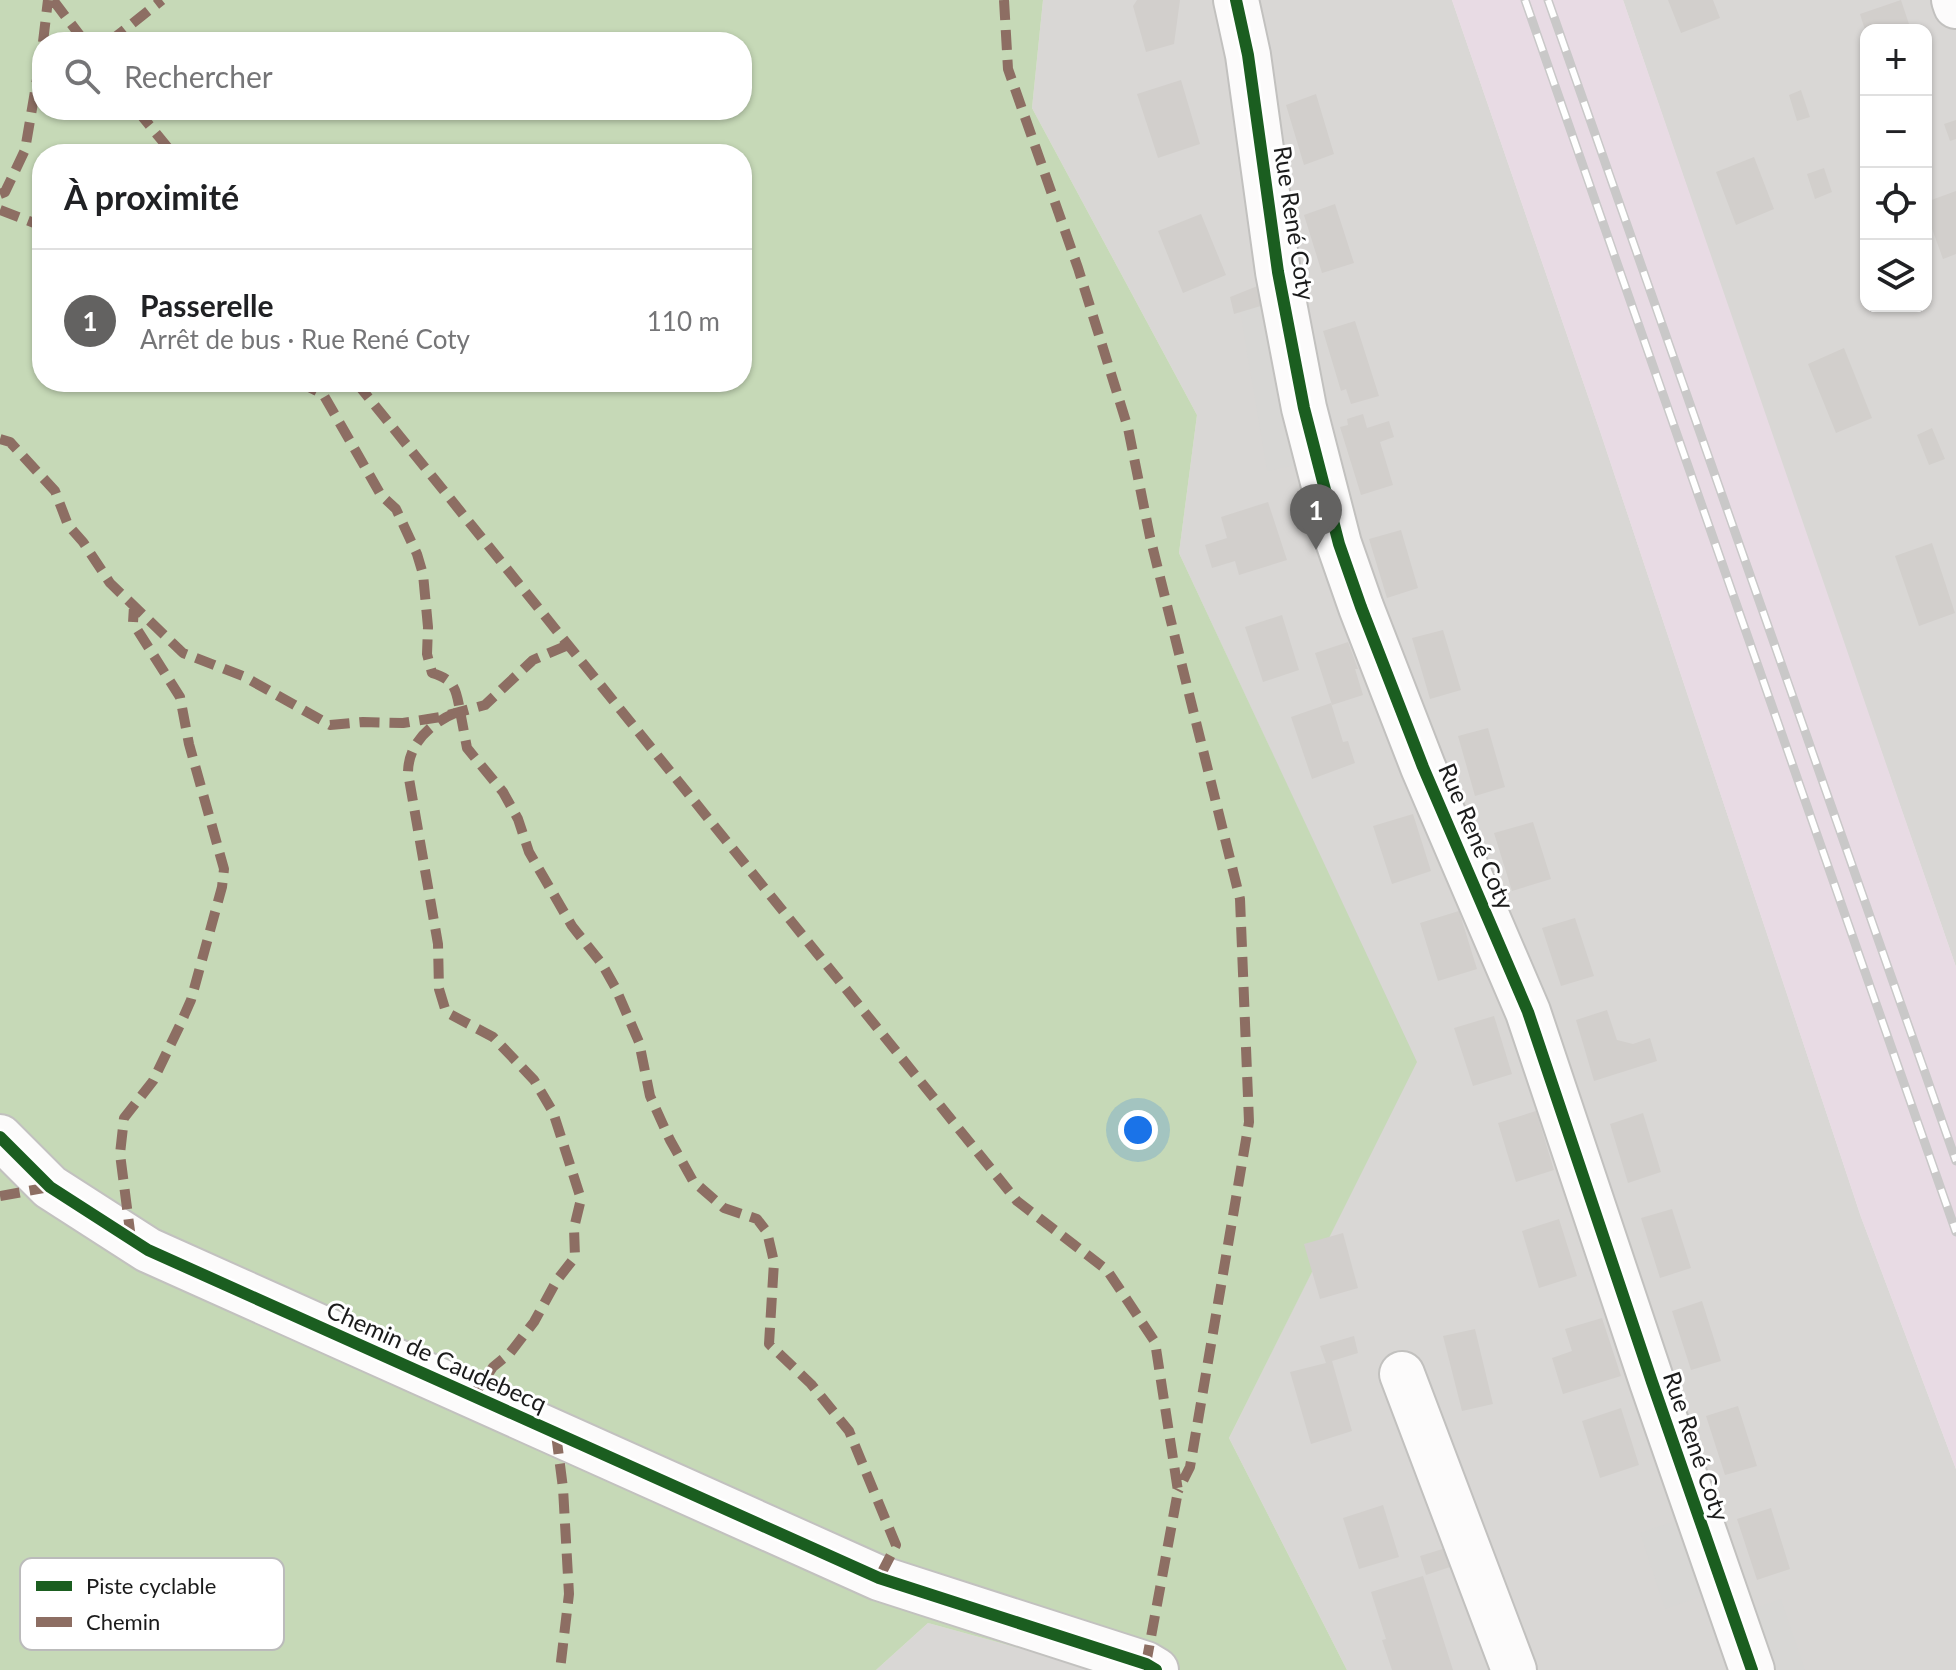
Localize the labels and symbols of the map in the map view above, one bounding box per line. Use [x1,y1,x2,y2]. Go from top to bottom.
street label: Rue René Coty [1268,144,1322,303]
pin: 1 [1290,484,1342,550]
street label: Rue René Coty [1433,759,1521,914]
your location [1118,1110,1158,1150]
street label: Chemin de Caudebecq [323,1294,551,1418]
street label: Rue René Coty [1658,1368,1736,1525]
legend [20,1558,284,1650]
text: Piste cyclable [86,1572,216,1599]
text: Chemin [86,1608,160,1635]

